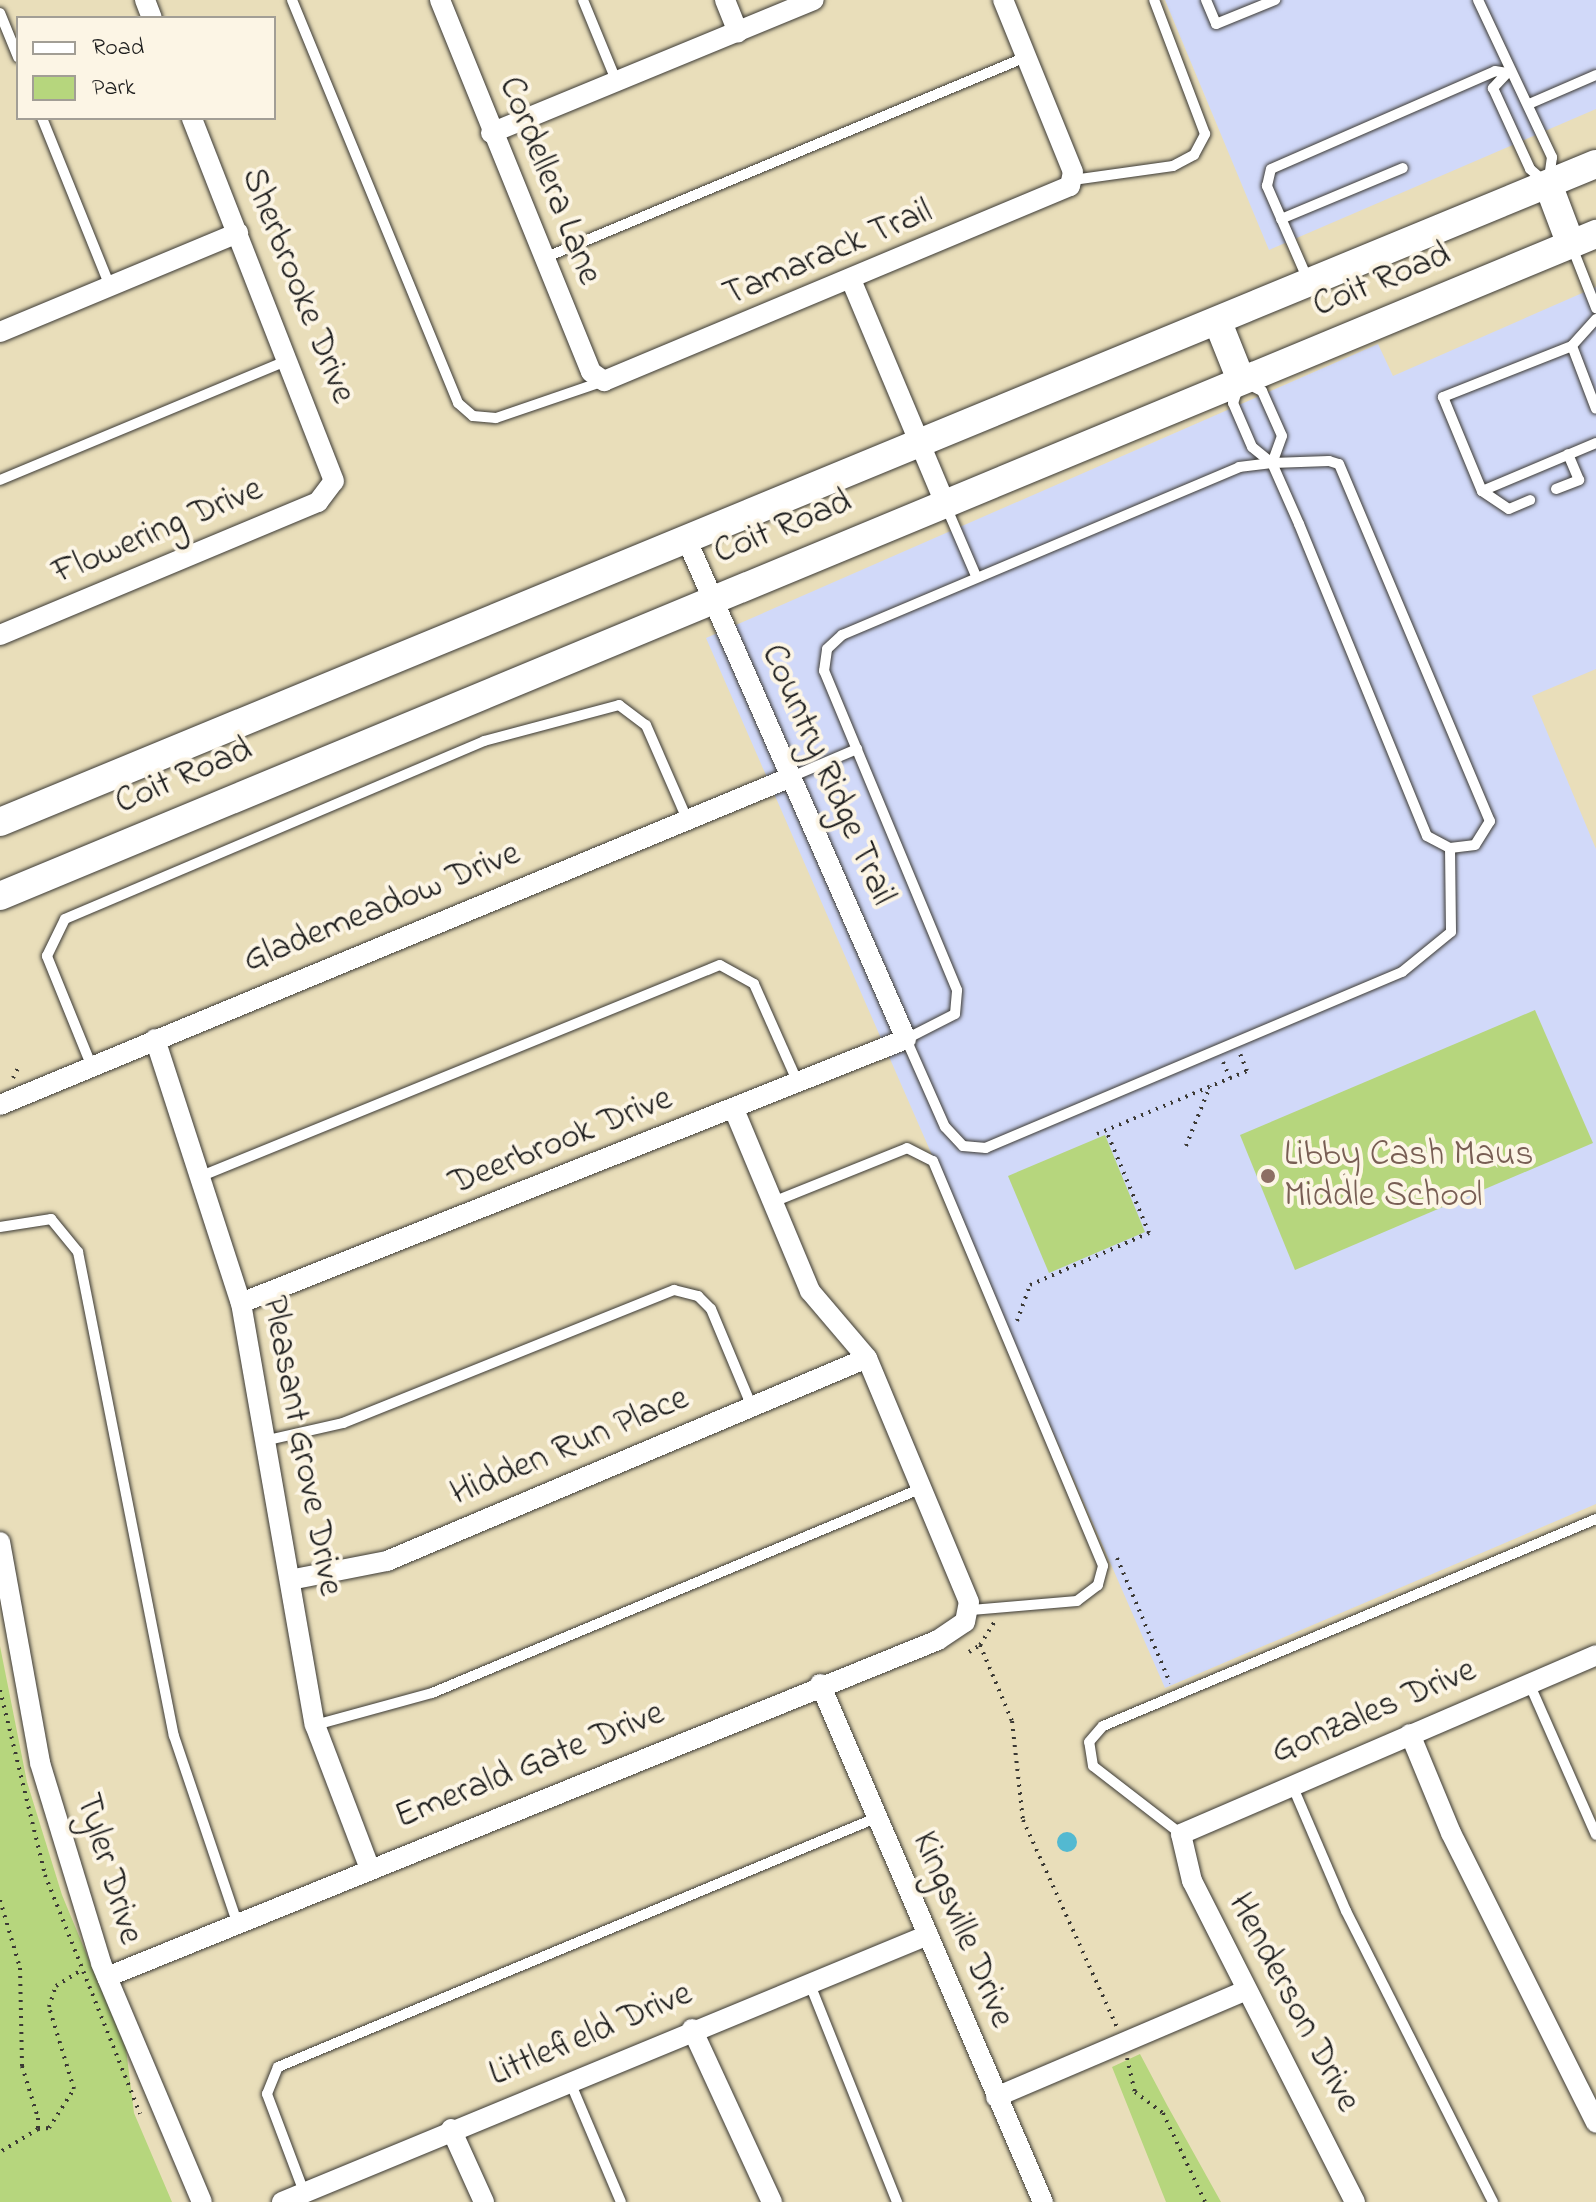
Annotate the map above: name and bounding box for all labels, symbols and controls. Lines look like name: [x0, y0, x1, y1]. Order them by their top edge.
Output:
legend: [16, 16, 276, 120]
text: Road: [92, 31, 144, 66]
text: Park: [92, 71, 135, 106]
street label: Cordellera Lane: [488, 71, 610, 291]
street label: Sherbrooke Drive: [230, 162, 364, 410]
street label: Tamarack Trail: [717, 191, 939, 317]
street label: Coit Road: [1307, 234, 1457, 328]
street label: Flowering Drive: [47, 468, 269, 596]
street label: Coit Road: [708, 481, 858, 575]
street label: Country Ridge Trail: [750, 638, 904, 912]
street label: Coit Road: [109, 729, 259, 825]
street label: Glademeadow Drive: [237, 833, 527, 983]
street label: Deerbrook Drive: [443, 1078, 679, 1206]
place label: Libby Cash Maus Middle School: [1284, 1133, 1533, 1218]
marker: Libby Cash Maus Middle School: [1259, 1167, 1277, 1185]
street label: Pleasant Grove Drive: [251, 1292, 351, 1600]
street label: Hidden Run Place: [445, 1377, 695, 1517]
street label: Gonzales Drive: [1265, 1649, 1483, 1775]
street label: Emerald Gate Drive: [389, 1692, 671, 1840]
street label: Tyler Drive: [65, 1788, 151, 1950]
street label: Kingsville Drive: [901, 1825, 1023, 2035]
street label: Henderson Drive: [1217, 1886, 1369, 2120]
street label: Littlefield Drive: [483, 1973, 699, 2097]

